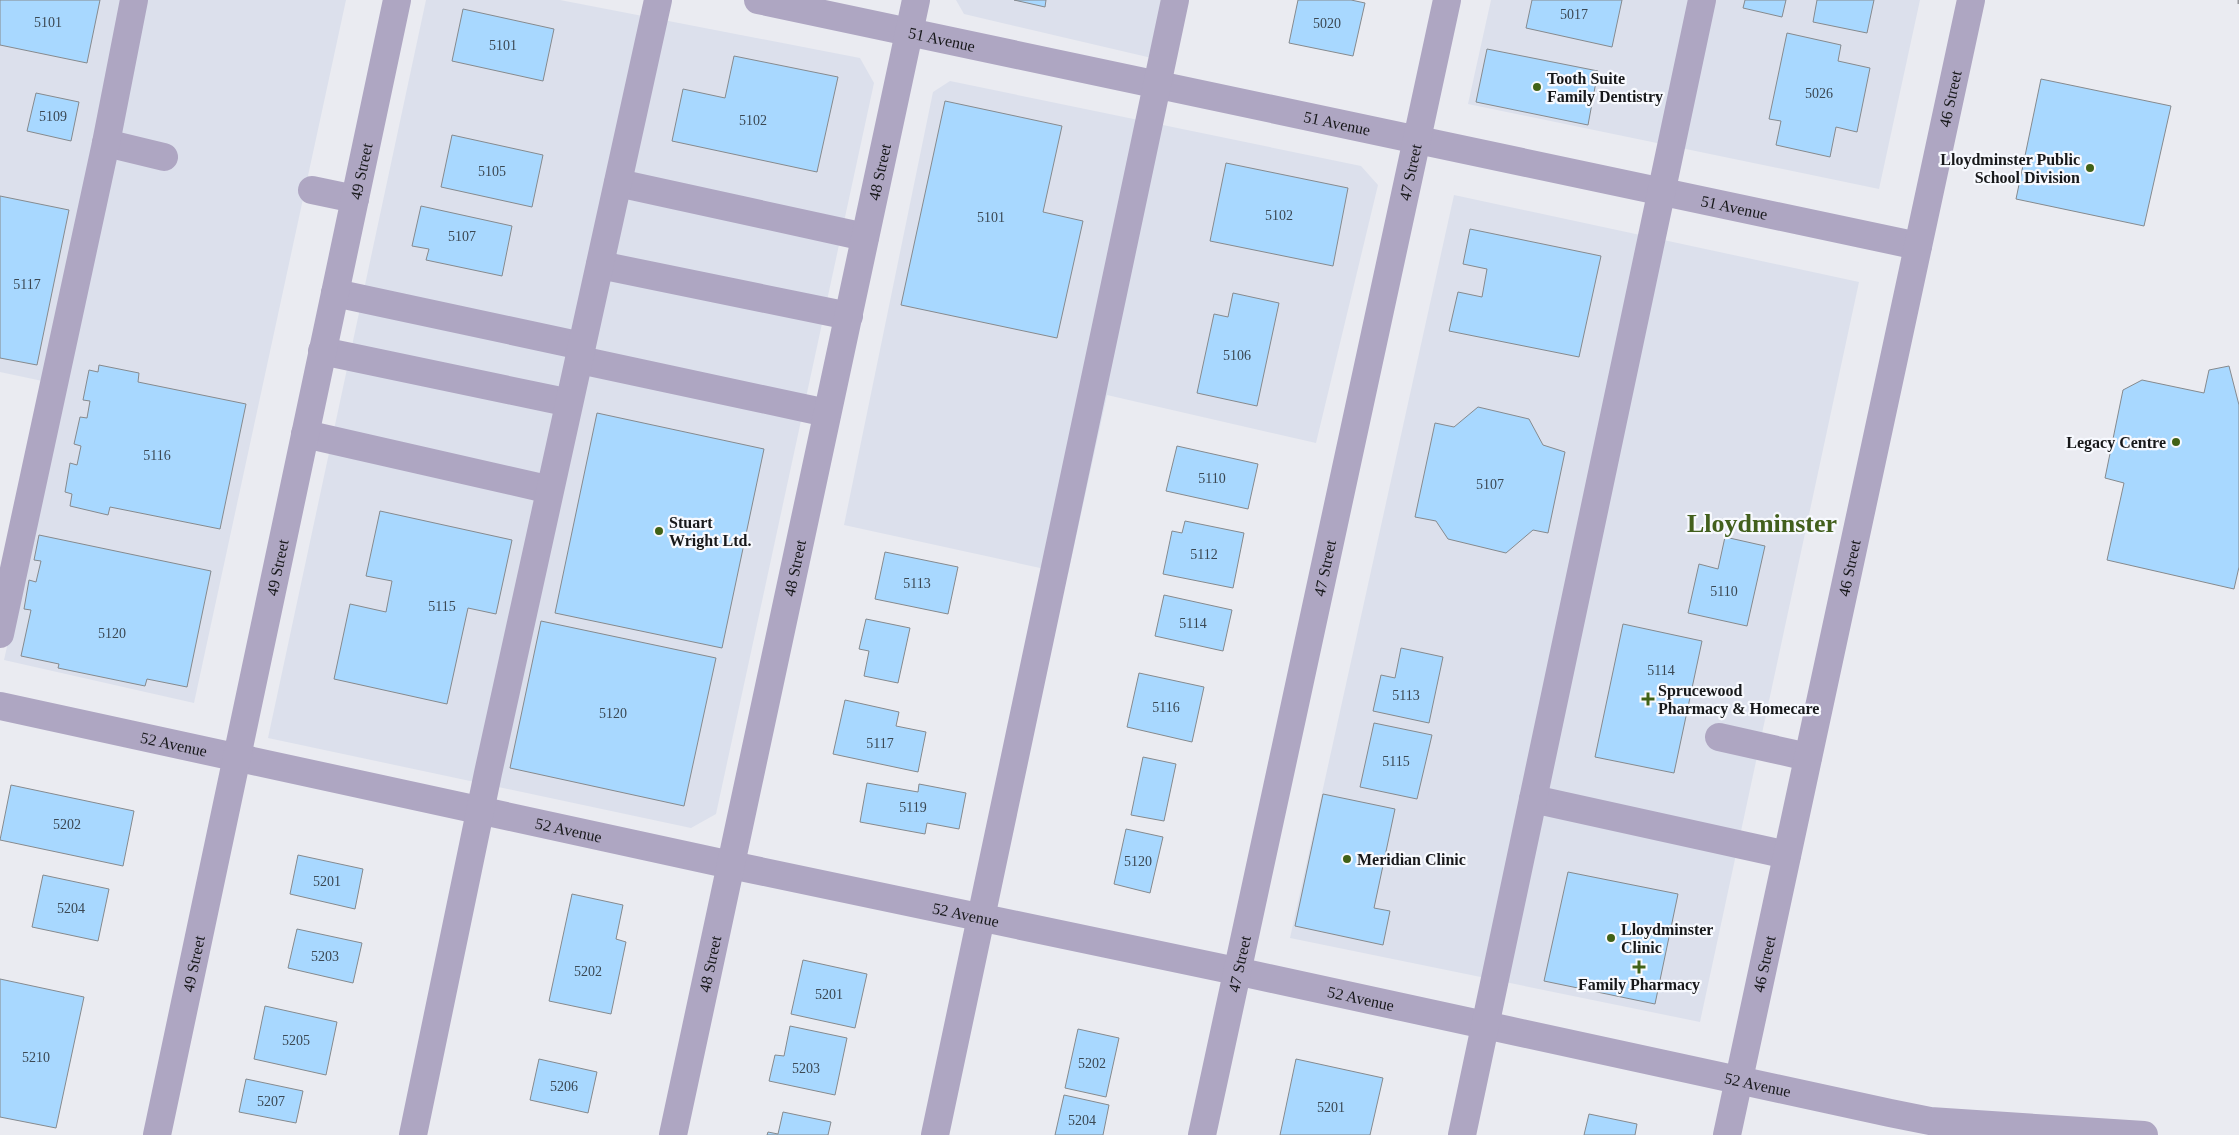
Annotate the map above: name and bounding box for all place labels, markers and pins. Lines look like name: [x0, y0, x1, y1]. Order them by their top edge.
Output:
place label: Tooth Suite Family Dentistry: [1547, 70, 1663, 106]
marker: Tooth Suite Family Dentistry: [1531, 81, 1543, 93]
place label: Lloydminster Public School Division: [1940, 151, 2080, 186]
marker: Lloydminster Public School Division: [2084, 162, 2096, 174]
place label: Legacy Centre: [2066, 434, 2166, 452]
marker: Legacy Centre: [2170, 436, 2182, 448]
place label: Stuart Wright Ltd.: [669, 514, 751, 550]
marker: Stuart Wright Ltd.: [653, 525, 665, 537]
place label: Sprucewood Pharmacy & Homecare: [1658, 682, 1819, 718]
marker: Sprucewood Pharmacy & Homecare: [1642, 693, 1654, 705]
place label: Meridian Clinic: [1357, 851, 1466, 868]
marker: Meridian Clinic: [1341, 853, 1353, 865]
place label: Lloydminster Clinic: [1621, 921, 1713, 956]
marker: Lloydminster Clinic: [1605, 932, 1617, 944]
marker: Family Pharmacy: [1633, 961, 1645, 973]
place label: Family Pharmacy: [1578, 976, 1700, 994]

